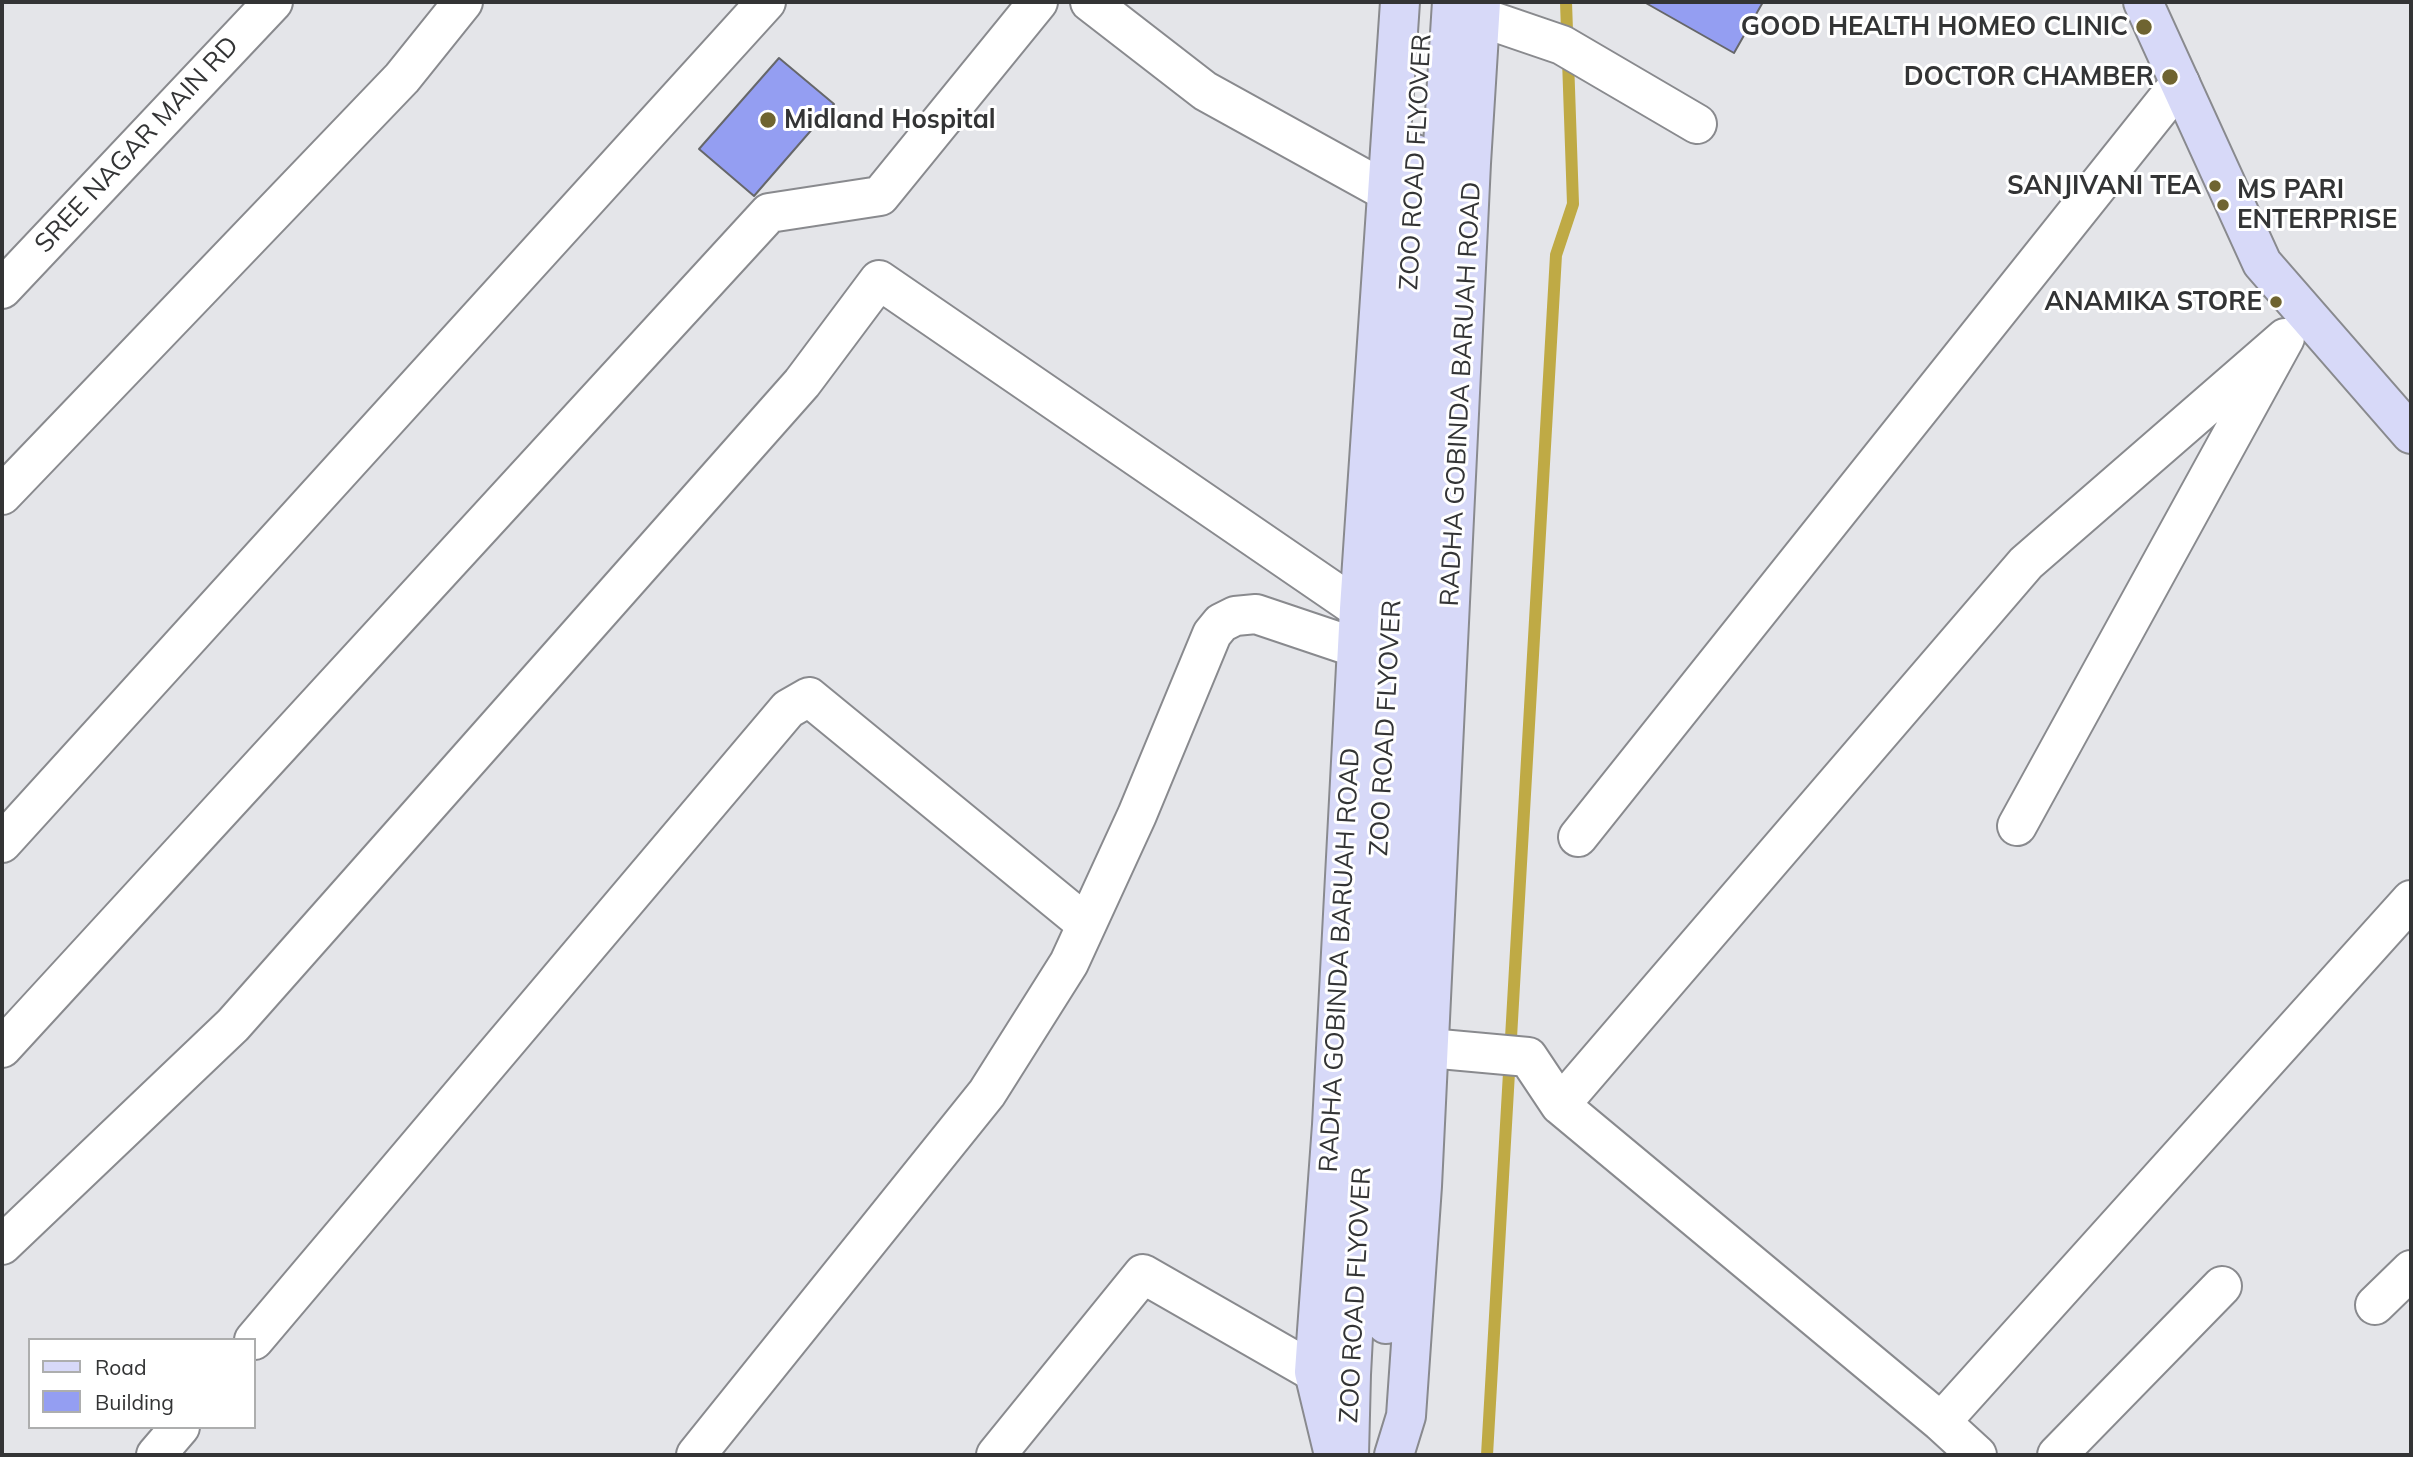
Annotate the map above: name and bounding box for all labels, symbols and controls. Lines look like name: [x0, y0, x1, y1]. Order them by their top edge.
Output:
place label: GOOD HEALTH HOMEO CLINIC: [1741, 11, 2128, 43]
marker: GOOD HEALTH HOMEO CLINIC: [2134, 17, 2154, 37]
street label: SREE NAGAR MAIN RD: [29, 30, 245, 260]
street label: ZOO ROAD FLYOVER: [1394, 33, 1438, 291]
place label: DOCTOR CHAMBER: [1904, 61, 2154, 93]
marker: DOCTOR CHAMBER: [2160, 67, 2180, 87]
place label: Midland Hospital: [784, 104, 996, 136]
marker: Midland Hospital: [758, 110, 778, 130]
place label: SANJIVANI TEA: [2007, 170, 2201, 202]
place label: MS PARI ENTERPRISE: [2237, 174, 2397, 235]
marker: SANJIVANI TEA: [2207, 178, 2223, 194]
street label: RADHA GOBINDA BARUAH ROAD: [1434, 181, 1488, 607]
marker: MS PARI ENTERPRISE: [2215, 197, 2231, 213]
place label: ANAMIKA STORE: [2045, 286, 2262, 318]
marker: ANAMIKA STORE: [2268, 294, 2284, 310]
street label: ZOO ROAD FLYOVER: [1364, 599, 1408, 857]
street label: RADHA GOBINDA BARUAH ROAD: [1313, 747, 1367, 1173]
street label: ZOO ROAD FLYOVER: [1334, 1166, 1378, 1424]
legend: [28, 1338, 256, 1429]
text: Road: [95, 1354, 146, 1380]
text: Building: [95, 1389, 174, 1415]

